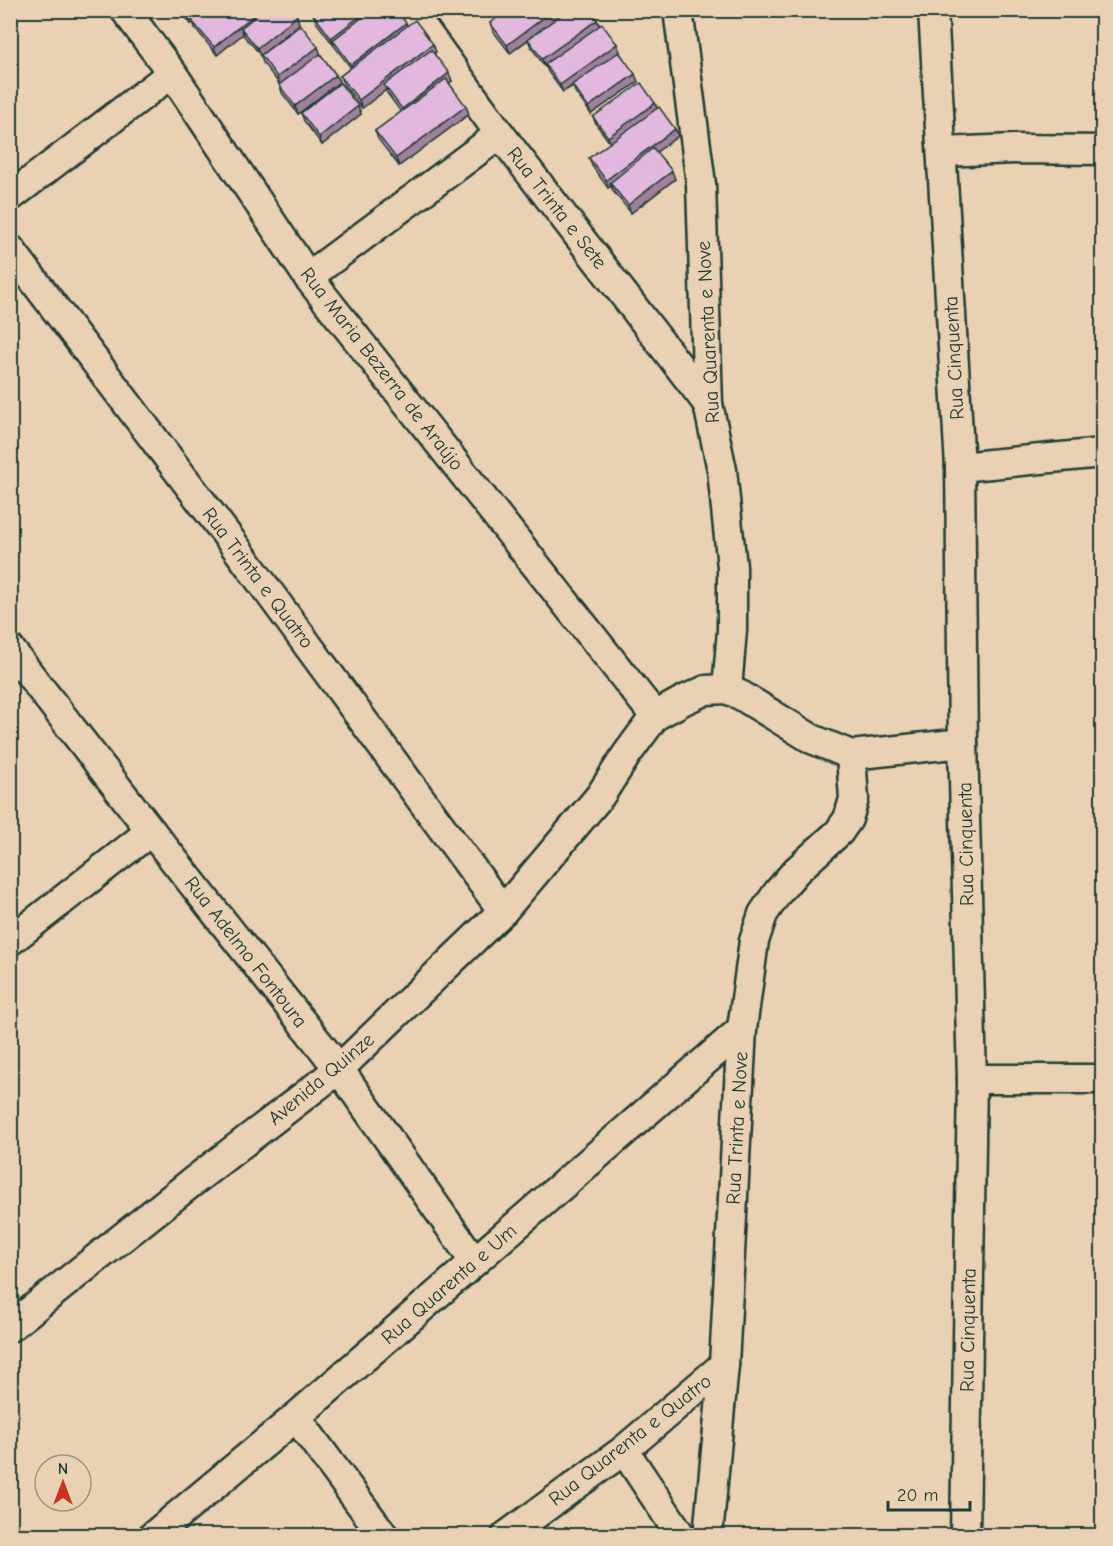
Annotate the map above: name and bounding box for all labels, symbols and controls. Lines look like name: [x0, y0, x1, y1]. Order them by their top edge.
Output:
street label: Rua Trinta e Sete: [502, 143, 612, 273]
street label: Rua Quarenta e Nove: [692, 240, 724, 424]
street label: Rua Maria Bezerra de Araújo: [296, 263, 468, 475]
street label: Rua Cinquenta: [939, 295, 969, 421]
street label: Rua Trinta e Quatro: [197, 503, 319, 653]
street label: Rua Cinquenta: [953, 782, 979, 906]
street label: Rua Adelmo Fontoura: [180, 872, 312, 1032]
street label: Avenida Quinze: [263, 1028, 379, 1130]
street label: Rua Trinta e Nove: [721, 1051, 753, 1205]
street label: Rua Quarenta e Um: [377, 1219, 521, 1349]
street label: Rua Cinquenta: [955, 1268, 981, 1392]
street label: Rua Quarenta e Quatro: [544, 1369, 716, 1511]
north arrow: [33, 1453, 93, 1513]
text: N: [58, 1460, 68, 1478]
scale bar: [888, 1474, 970, 1512]
text: 20 m: [897, 1485, 938, 1506]

